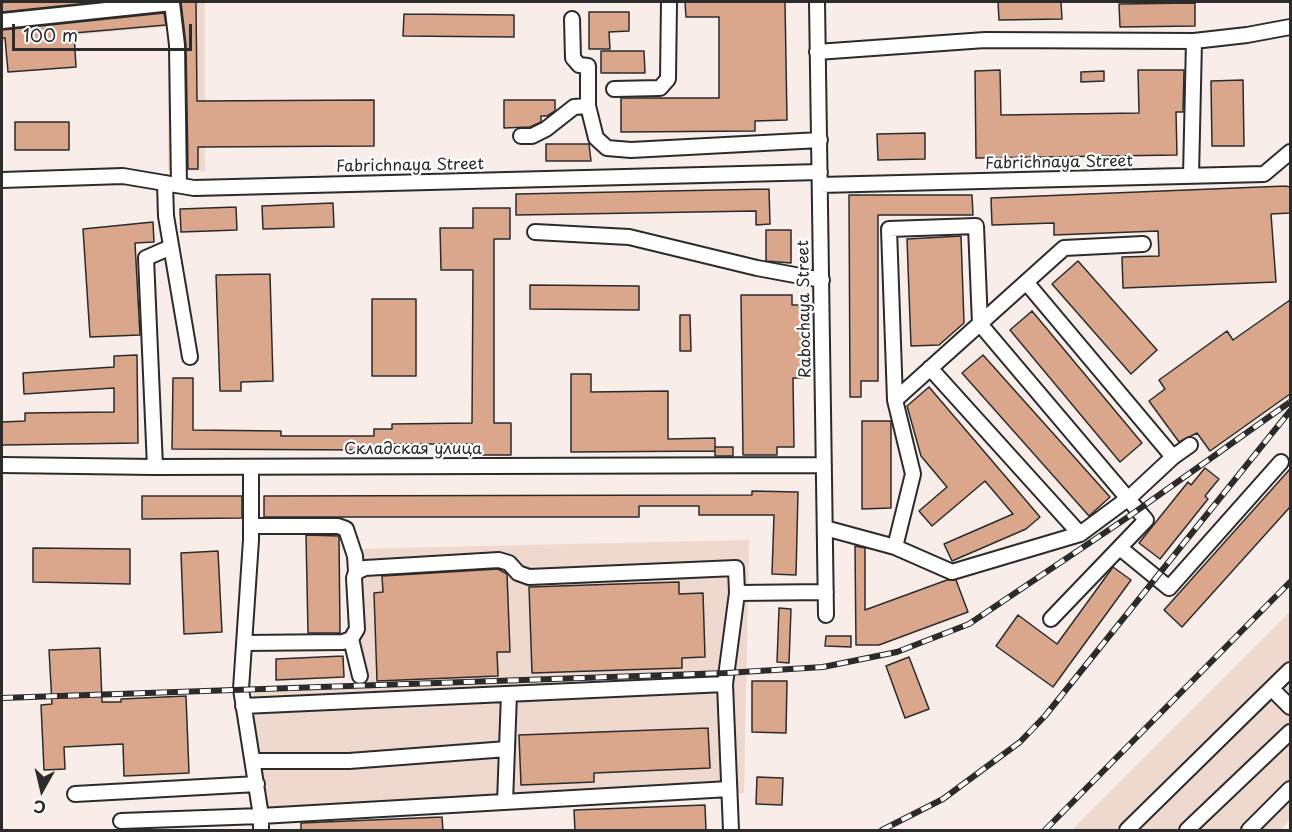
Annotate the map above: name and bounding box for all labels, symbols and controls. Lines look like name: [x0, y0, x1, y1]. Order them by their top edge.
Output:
scale bar: [15, 12, 195, 50]
text: 100 m: [23, 21, 78, 48]
street label: Fabrichnaya Street: [985, 152, 1133, 174]
street label: Fabrichnaya Street: [336, 155, 484, 177]
street label: Rabochaya Street: [794, 240, 816, 378]
street label: Складская улица: [344, 440, 482, 460]
north arrow: [12, 760, 72, 820]
text: С: [32, 795, 47, 821]

